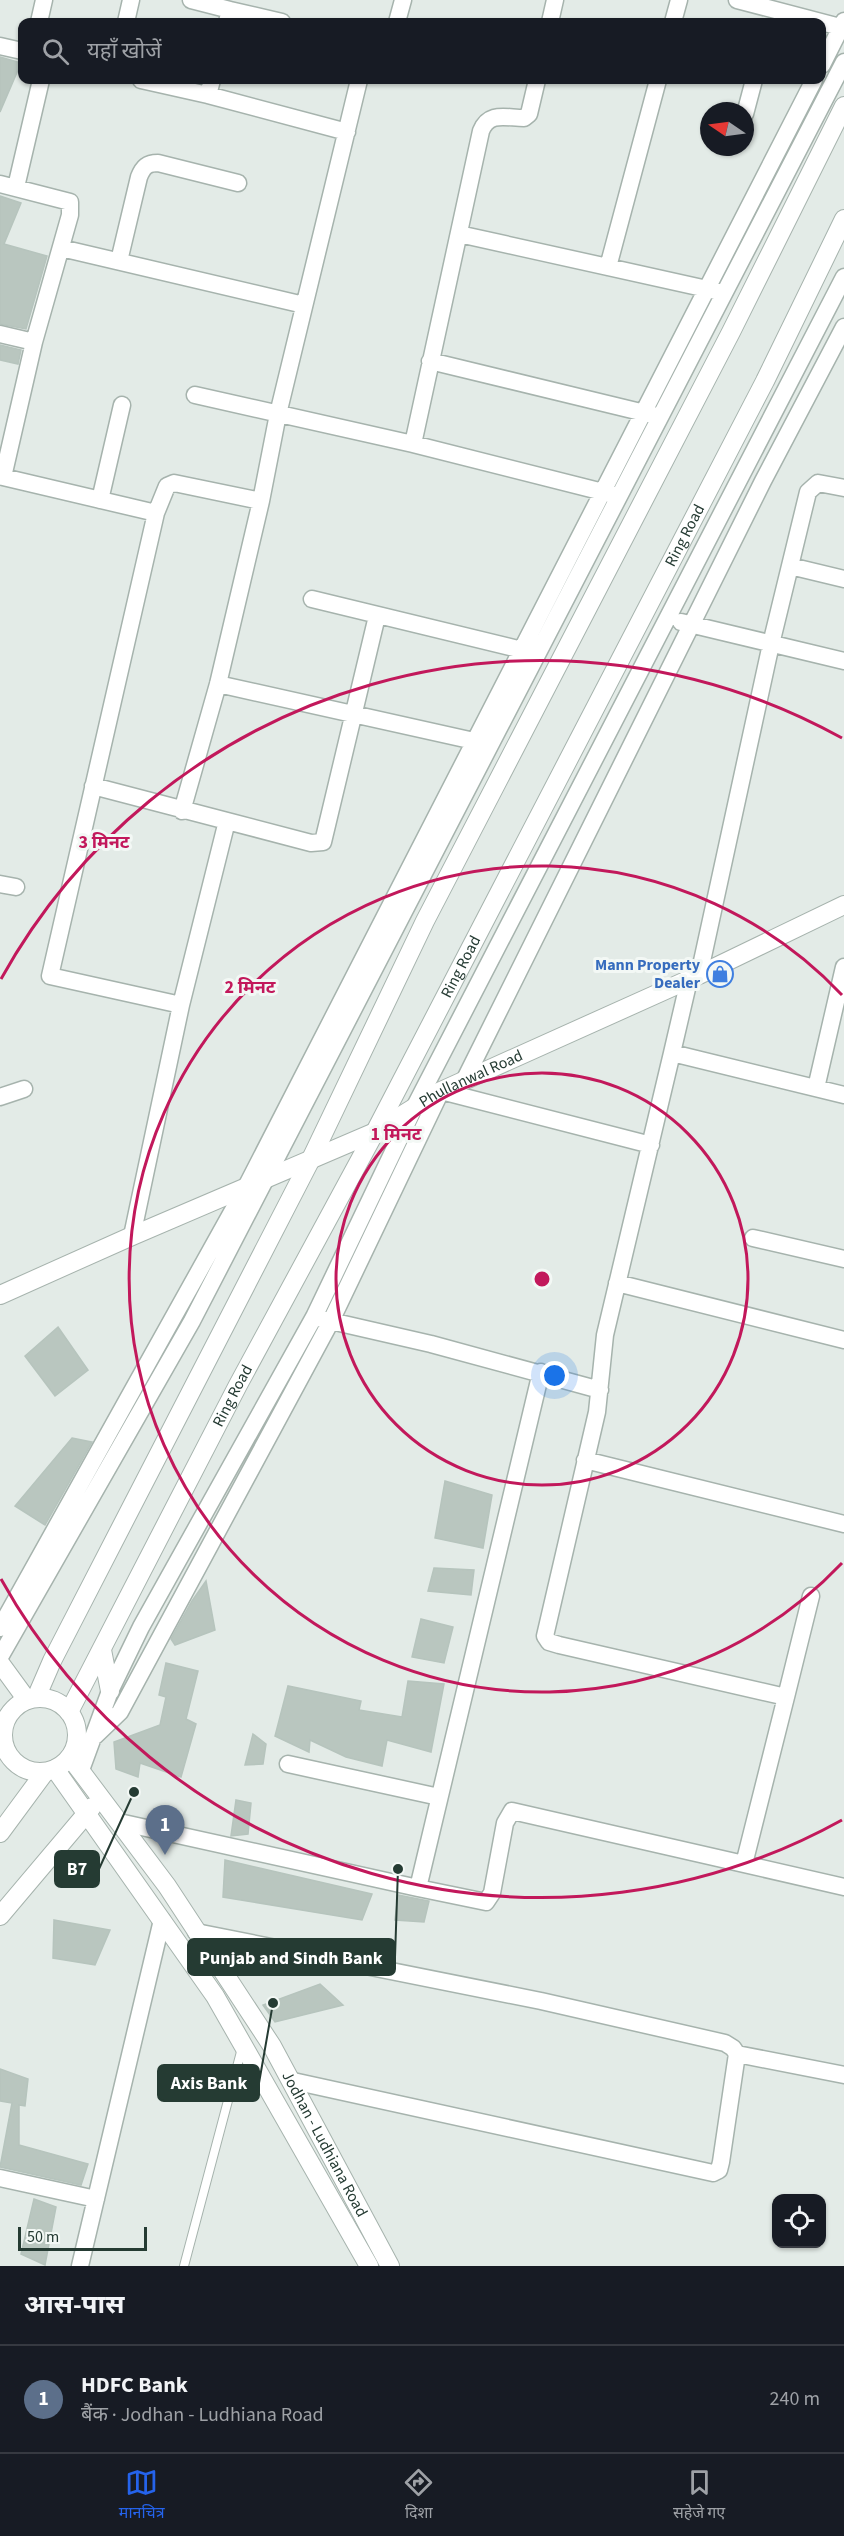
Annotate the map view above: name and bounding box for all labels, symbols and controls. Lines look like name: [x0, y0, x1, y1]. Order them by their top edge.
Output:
search box: [18, 18, 826, 84]
icon: search: [39, 35, 72, 68]
text: यहाँ खोजें: [87, 35, 162, 67]
north arrow: [700, 102, 754, 156]
street label: Ring Road: [659, 500, 710, 570]
text: 3 मिनट: [79, 830, 130, 855]
street label: Ring Road: [436, 932, 486, 1002]
place label: Mann Property Dealer: [595, 954, 701, 994]
shop icon: Mann Property Dealer: [705, 959, 735, 989]
text: 2 मिनट: [225, 975, 276, 1000]
street label: Phullanwal Road: [415, 1045, 526, 1113]
text: 1 मिनट: [371, 1122, 422, 1147]
centre of rings: [532, 1269, 552, 1289]
street label: Ring Road: [207, 1361, 258, 1431]
your location: [540, 1361, 569, 1390]
pin: 1: [146, 1806, 184, 1855]
callout: B7: [55, 1851, 99, 1887]
text: B7: [67, 1857, 87, 1882]
callout: Punjab and Sindh Bank: [188, 1939, 395, 1975]
text: Punjab and Sindh Bank: [199, 1946, 383, 1971]
callout: Axis Bank: [158, 2065, 259, 2101]
street label: Jodhan - Ludhiana Road: [276, 2067, 373, 2221]
text: Axis Bank: [170, 2071, 247, 2096]
map controls: [772, 2194, 826, 2248]
button: locate: [772, 2194, 826, 2248]
scale bar: [18, 2224, 147, 2252]
text: 50 m: [27, 2226, 59, 2248]
text: आस-पास: [24, 2286, 124, 2323]
text: HDFC Bank: [81, 2369, 188, 2401]
text: 1: [38, 2385, 49, 2413]
text: 240 m: [770, 2385, 820, 2413]
text: बैंक · Jodhan - Ludhiana Road: [81, 2401, 324, 2429]
tab: मानचित्र: [119, 2466, 165, 2525]
tab: दिशा: [402, 2466, 435, 2525]
tab: सहेजे गए: [673, 2466, 725, 2525]

